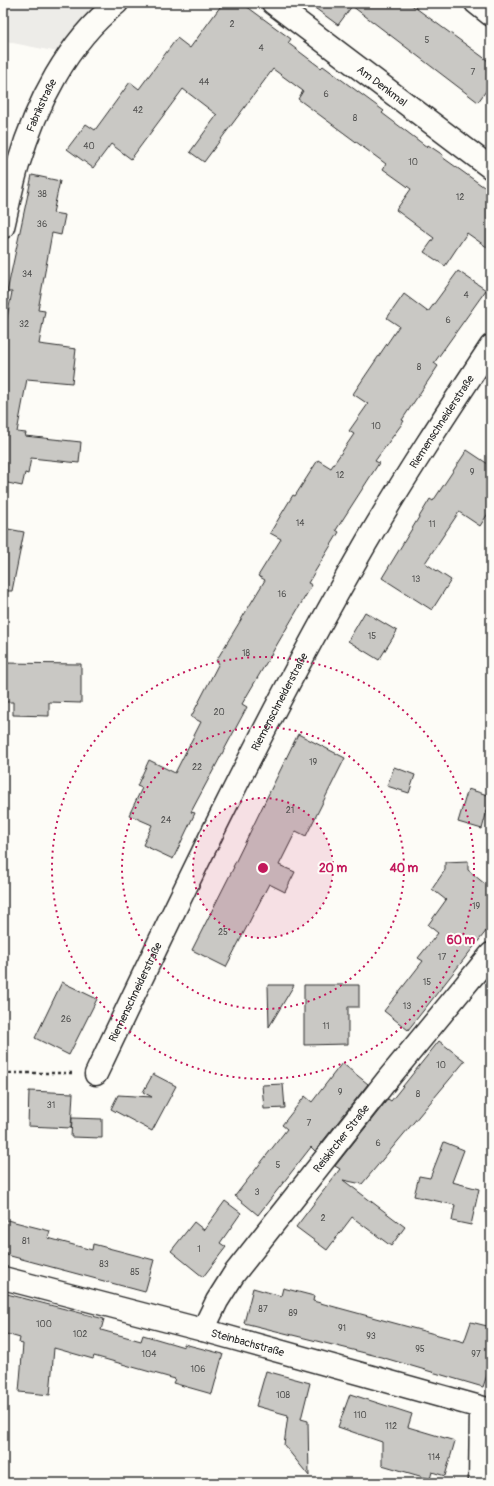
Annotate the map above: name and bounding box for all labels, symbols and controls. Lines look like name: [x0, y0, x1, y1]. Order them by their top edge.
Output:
house number: 2: [229, 19, 235, 30]
house number: 5: [425, 35, 430, 46]
house number: 4: [258, 43, 264, 54]
street label: Am Denkmal: [355, 63, 410, 109]
house number: 7: [471, 67, 476, 78]
street label: Fabrikstraße: [23, 76, 59, 134]
house number: 44: [199, 77, 210, 88]
house number: 6: [323, 89, 329, 100]
house number: 42: [133, 105, 143, 116]
house number: 8: [353, 113, 358, 124]
house number: 40: [83, 141, 95, 152]
house number: 10: [408, 157, 418, 168]
house number: 38: [37, 189, 47, 200]
house number: 12: [456, 192, 464, 203]
house number: 36: [37, 219, 47, 230]
house number: 34: [22, 269, 33, 280]
house number: 4: [463, 290, 469, 301]
house number: 6: [445, 315, 451, 326]
house number: 32: [19, 319, 29, 330]
house number: 8: [417, 362, 422, 373]
street label: Riemenschneiderstraße: [407, 372, 477, 471]
house number: 10: [371, 421, 381, 432]
house number: 9: [470, 467, 475, 478]
house number: 12: [336, 470, 344, 481]
house number: 14: [296, 518, 305, 529]
house number: 11: [428, 519, 436, 530]
house number: 13: [412, 574, 420, 585]
house number: 16: [278, 589, 286, 600]
house number: 15: [368, 631, 376, 642]
house number: 18: [242, 648, 250, 659]
street label: Riemenschneiderstraße: [248, 650, 311, 753]
house number: 20: [213, 707, 225, 718]
house number: 19: [309, 757, 317, 768]
house number: 22: [192, 762, 202, 773]
house number: 21: [286, 805, 294, 816]
house number: 24: [161, 815, 172, 826]
centre of rings: [256, 861, 270, 875]
text: 20 m: [319, 861, 347, 876]
text: 40 m: [389, 861, 419, 876]
house number: 19: [472, 901, 480, 912]
house number: 25: [218, 927, 228, 938]
text: 60 m: [447, 933, 476, 948]
street label: Riemenschneiderstraße: [106, 939, 165, 1044]
house number: 17: [438, 952, 446, 963]
house number: 15: [423, 977, 431, 988]
house number: 13: [403, 1001, 411, 1012]
house number: 26: [61, 1014, 71, 1025]
house number: 11: [322, 1021, 330, 1032]
house number: 10: [436, 1060, 446, 1071]
house number: 9: [338, 1087, 343, 1098]
house number: 8: [416, 1089, 421, 1100]
house number: 31: [47, 1100, 55, 1111]
street label: Reiskircher Straße: [310, 1101, 372, 1175]
house number: 7: [307, 1118, 312, 1129]
house number: 6: [375, 1138, 381, 1149]
house number: 5: [276, 1160, 281, 1171]
house number: 3: [254, 1187, 260, 1198]
house number: 2: [320, 1213, 326, 1224]
house number: 81: [22, 1236, 30, 1247]
house number: 1: [197, 1244, 201, 1255]
house number: 83: [99, 1259, 109, 1270]
house number: 85: [130, 1267, 140, 1278]
house number: 87: [258, 1304, 268, 1315]
house number: 89: [288, 1308, 298, 1319]
house number: 100: [36, 1319, 52, 1330]
house number: 91: [338, 1323, 346, 1334]
street label: Steinbachstraße: [210, 1326, 286, 1359]
house number: 102: [73, 1329, 87, 1340]
house number: 93: [366, 1331, 376, 1342]
house number: 95: [415, 1344, 425, 1355]
house number: 104: [142, 1349, 157, 1360]
house number: 97: [471, 1349, 481, 1360]
house number: 106: [191, 1364, 205, 1375]
house number: 108: [276, 1390, 291, 1401]
house number: 110: [353, 1410, 367, 1421]
house number: 112: [385, 1421, 397, 1432]
house number: 114: [428, 1452, 441, 1463]

